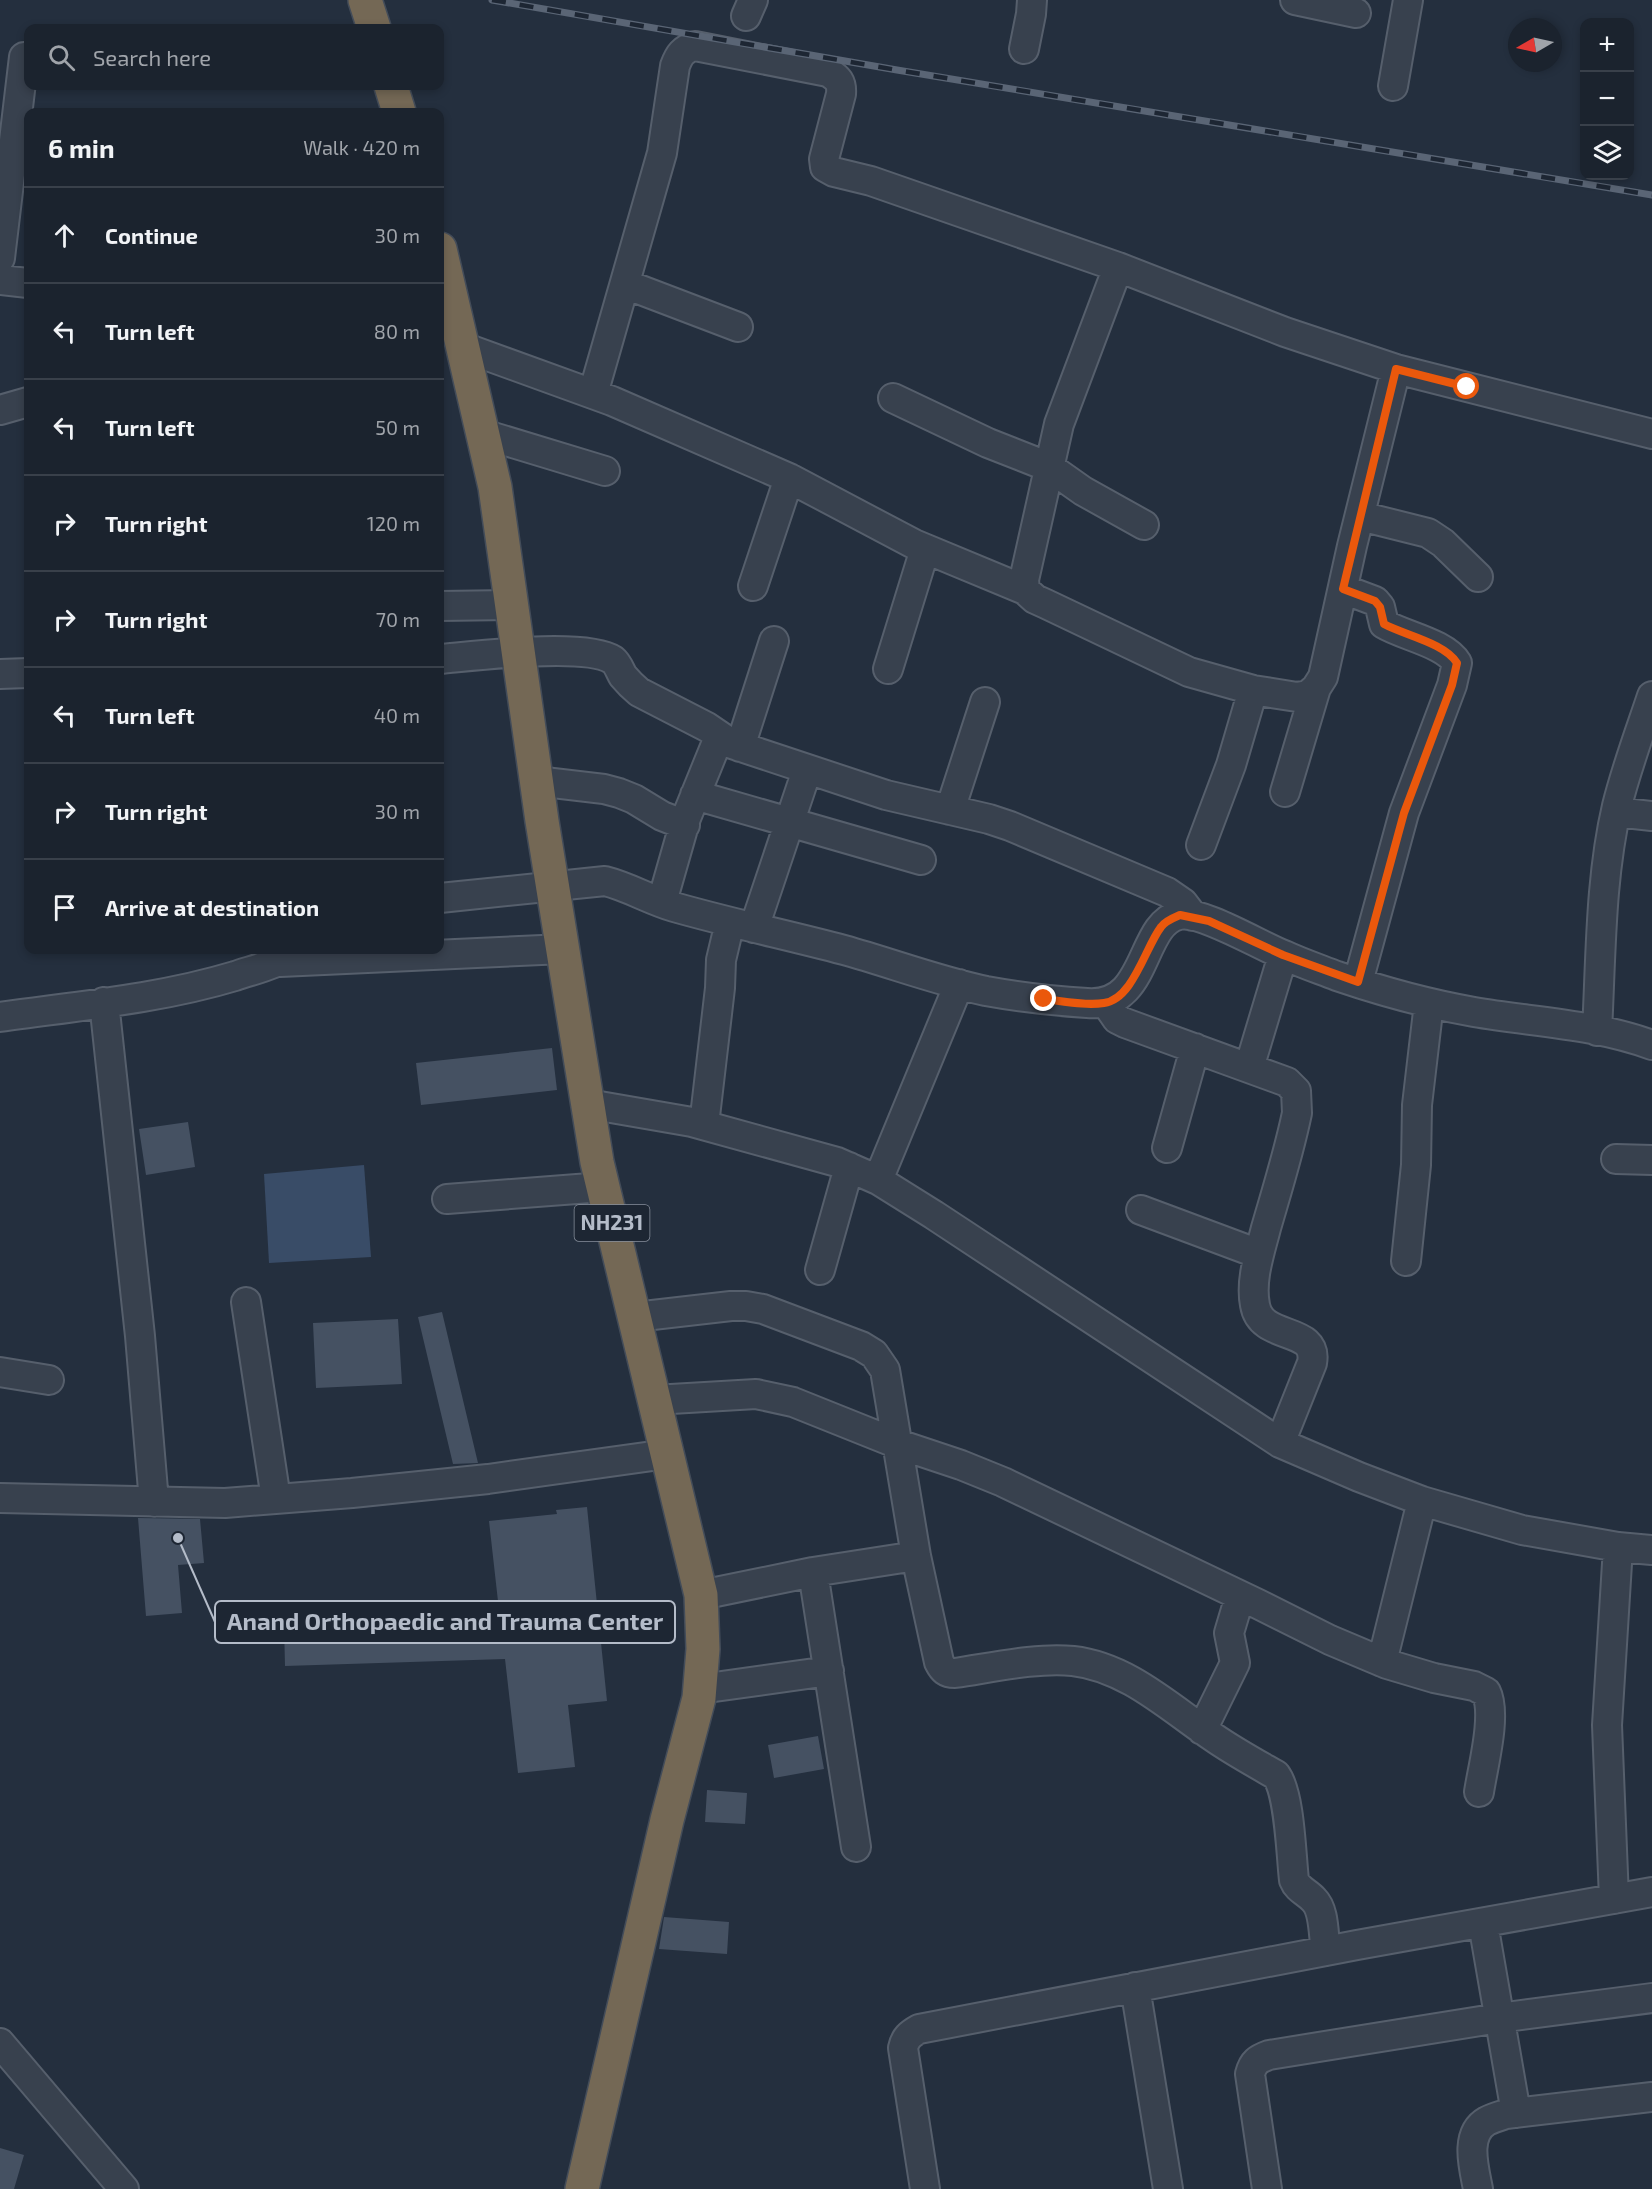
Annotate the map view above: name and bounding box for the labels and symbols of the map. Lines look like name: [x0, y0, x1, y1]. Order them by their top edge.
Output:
north arrow: [1508, 18, 1562, 72]
route start: [1453, 373, 1479, 399]
route end: [1030, 985, 1056, 1011]
road number: NH231: [574, 1205, 650, 1241]
callout: Anand Orthopaedic and Trauma Center: [215, 1601, 675, 1643]
text: Anand Orthopaedic and Trauma Center: [227, 1606, 664, 1635]

